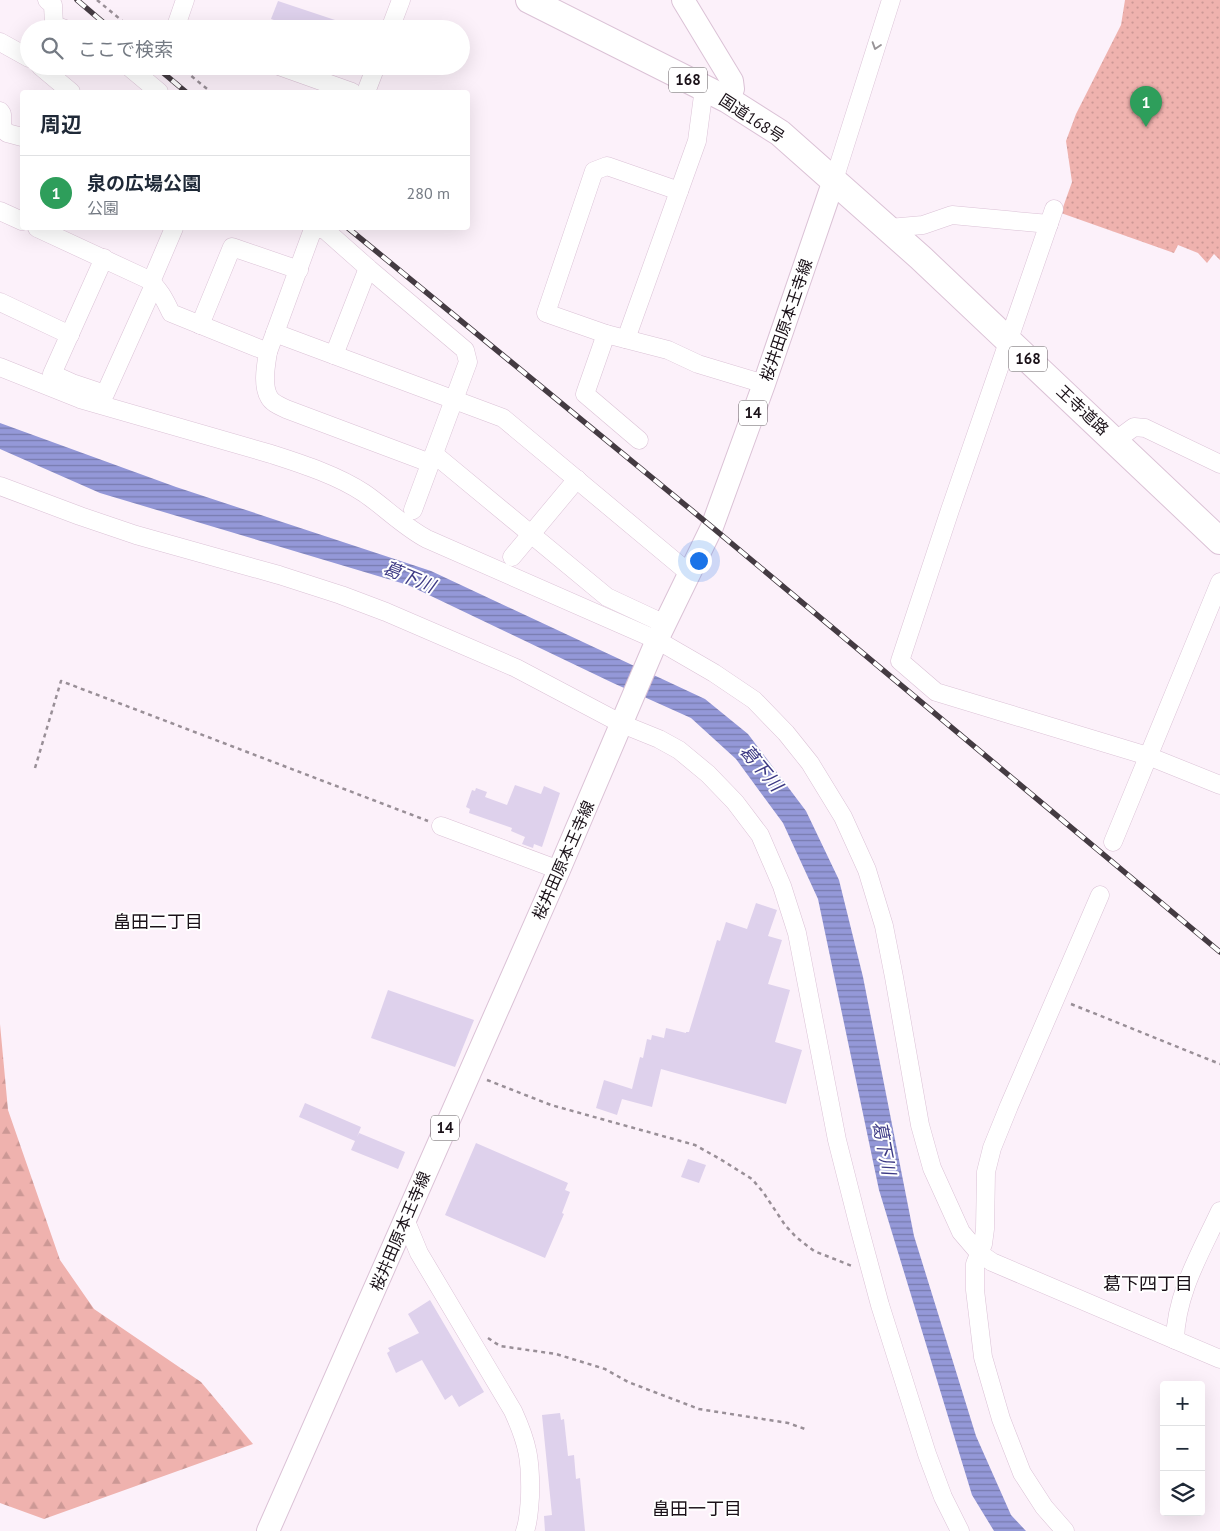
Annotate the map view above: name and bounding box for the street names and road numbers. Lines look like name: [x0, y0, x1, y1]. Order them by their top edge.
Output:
road number: 168: [669, 68, 707, 92]
street label: 国道168号: [715, 89, 789, 147]
street label: 桜井田原本王寺線: [756, 256, 816, 384]
road number: 168: [1009, 346, 1047, 372]
street label: 王寺道路: [1053, 381, 1113, 439]
road number: 14: [739, 400, 767, 426]
street label: 桜井田原本王寺線: [528, 797, 598, 923]
road number: 14: [431, 1116, 459, 1140]
street label: 桜井田原本王寺線: [366, 1168, 434, 1294]

